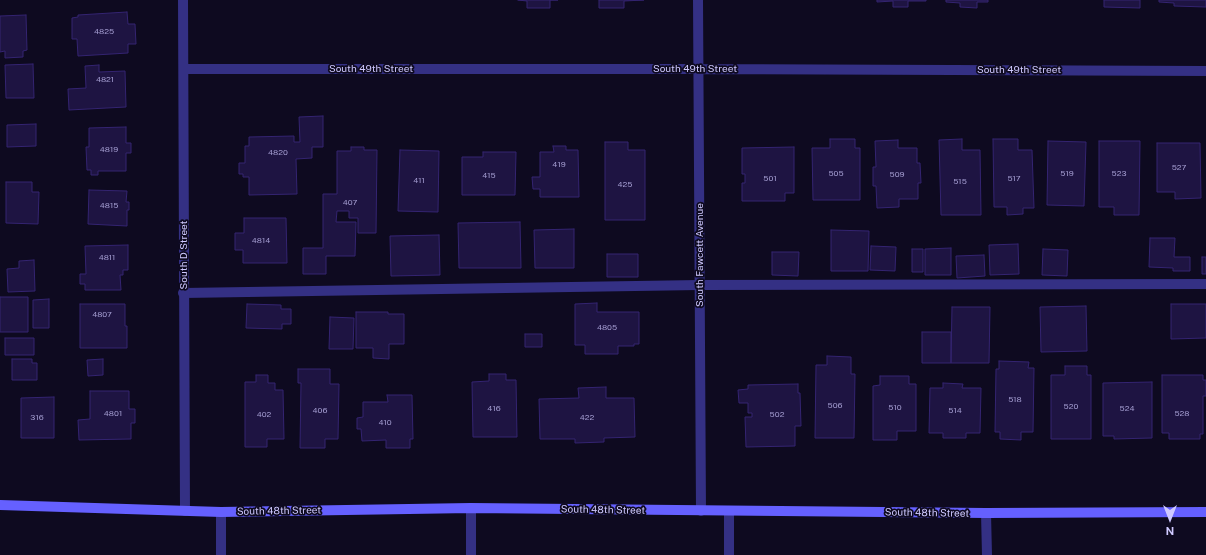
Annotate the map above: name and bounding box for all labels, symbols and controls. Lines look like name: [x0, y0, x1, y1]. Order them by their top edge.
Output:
house number: 4825: [94, 27, 114, 37]
street label: South 49th Street: [329, 63, 413, 75]
street label: South 49th Street: [653, 63, 737, 75]
street label: South 49th Street: [977, 64, 1061, 76]
house number: 4821: [96, 75, 114, 85]
house number: 4819: [100, 145, 118, 155]
house number: 4820: [268, 148, 288, 158]
house number: 419: [552, 160, 566, 170]
house number: 527: [1172, 163, 1186, 173]
house number: 505: [828, 169, 844, 179]
house number: 519: [1060, 169, 1074, 179]
house number: 523: [1112, 169, 1126, 179]
house number: 509: [890, 170, 904, 180]
house number: 415: [482, 171, 496, 181]
house number: 501: [763, 174, 777, 184]
house number: 517: [1007, 174, 1021, 184]
house number: 411: [413, 176, 425, 186]
house number: 515: [953, 177, 967, 187]
house number: 425: [618, 180, 632, 190]
house number: 407: [343, 198, 357, 208]
house number: 4815: [100, 201, 118, 211]
street label: South Fawcett Avenue: [694, 203, 706, 307]
street label: South D Street: [178, 221, 190, 289]
house number: 4814: [252, 236, 270, 246]
house number: 4811: [99, 253, 115, 263]
house number: 4807: [92, 310, 112, 320]
house number: 4805: [597, 323, 617, 333]
house number: 518: [1008, 395, 1022, 405]
house number: 506: [828, 401, 842, 411]
house number: 520: [1064, 402, 1078, 412]
house number: 510: [888, 403, 902, 413]
house number: 416: [487, 404, 501, 414]
house number: 524: [1120, 404, 1134, 414]
house number: 406: [313, 406, 327, 416]
house number: 514: [948, 406, 962, 416]
house number: 4801: [104, 409, 122, 419]
house number: 528: [1174, 409, 1190, 419]
house number: 402: [257, 410, 271, 420]
house number: 502: [770, 410, 784, 420]
house number: 316: [30, 413, 44, 423]
house number: 422: [580, 413, 594, 423]
house number: 410: [378, 418, 392, 428]
north arrow: [1150, 499, 1190, 539]
street label: South 48th Street: [561, 503, 645, 517]
street label: South 48th Street: [237, 504, 321, 518]
street label: South 48th Street: [885, 506, 969, 520]
text: N: [1166, 525, 1174, 537]

